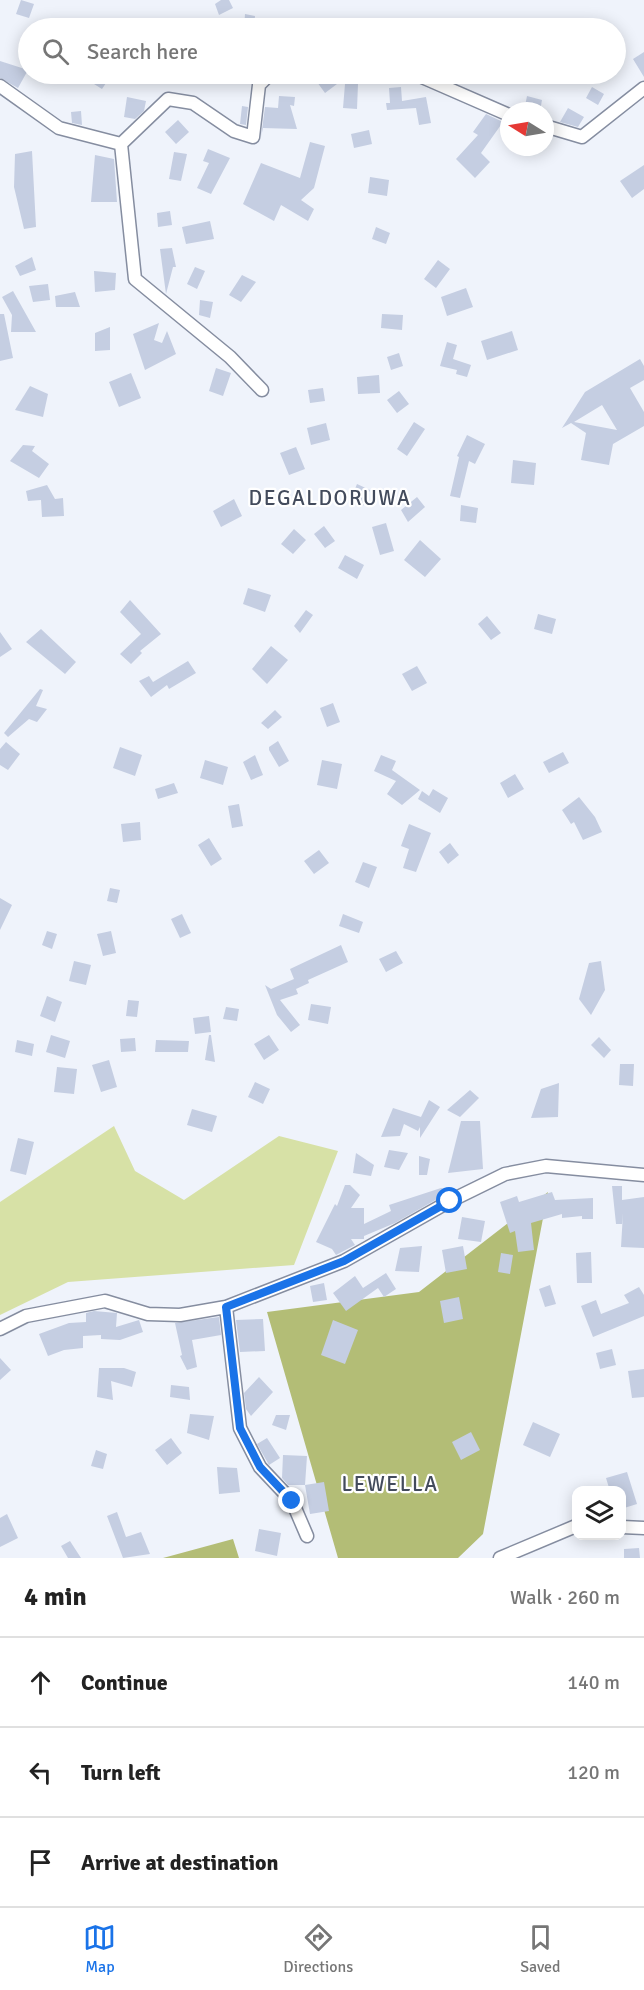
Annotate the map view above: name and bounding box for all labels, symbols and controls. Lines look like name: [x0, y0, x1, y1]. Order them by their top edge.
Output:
search box: [18, 18, 626, 84]
icon: search: [39, 35, 72, 68]
text: Search here: [87, 38, 198, 65]
north arrow: [500, 102, 554, 156]
district label: DEGALDORUWA: [249, 485, 411, 511]
route start: [436, 1187, 462, 1213]
district label: LEWELLA: [341, 1471, 439, 1497]
map controls: [572, 1486, 626, 1540]
button: layers: [572, 1486, 626, 1540]
route end: [278, 1487, 304, 1513]
text: 4 min: [24, 1581, 87, 1613]
text: Walk · 260 m: [510, 1585, 620, 1610]
icon: ahead: [24, 1666, 57, 1699]
text: Continue: [81, 1669, 168, 1696]
text: 140 m: [567, 1670, 620, 1695]
icon: left: [24, 1756, 57, 1789]
text: Turn left: [81, 1759, 161, 1786]
text: 120 m: [567, 1760, 620, 1785]
icon: arrive: [24, 1846, 57, 1879]
text: Arrive at destination: [81, 1849, 278, 1876]
tab: Map: [83, 1921, 116, 1977]
tab: Directions: [283, 1921, 353, 1977]
tab: Saved: [520, 1921, 561, 1977]

